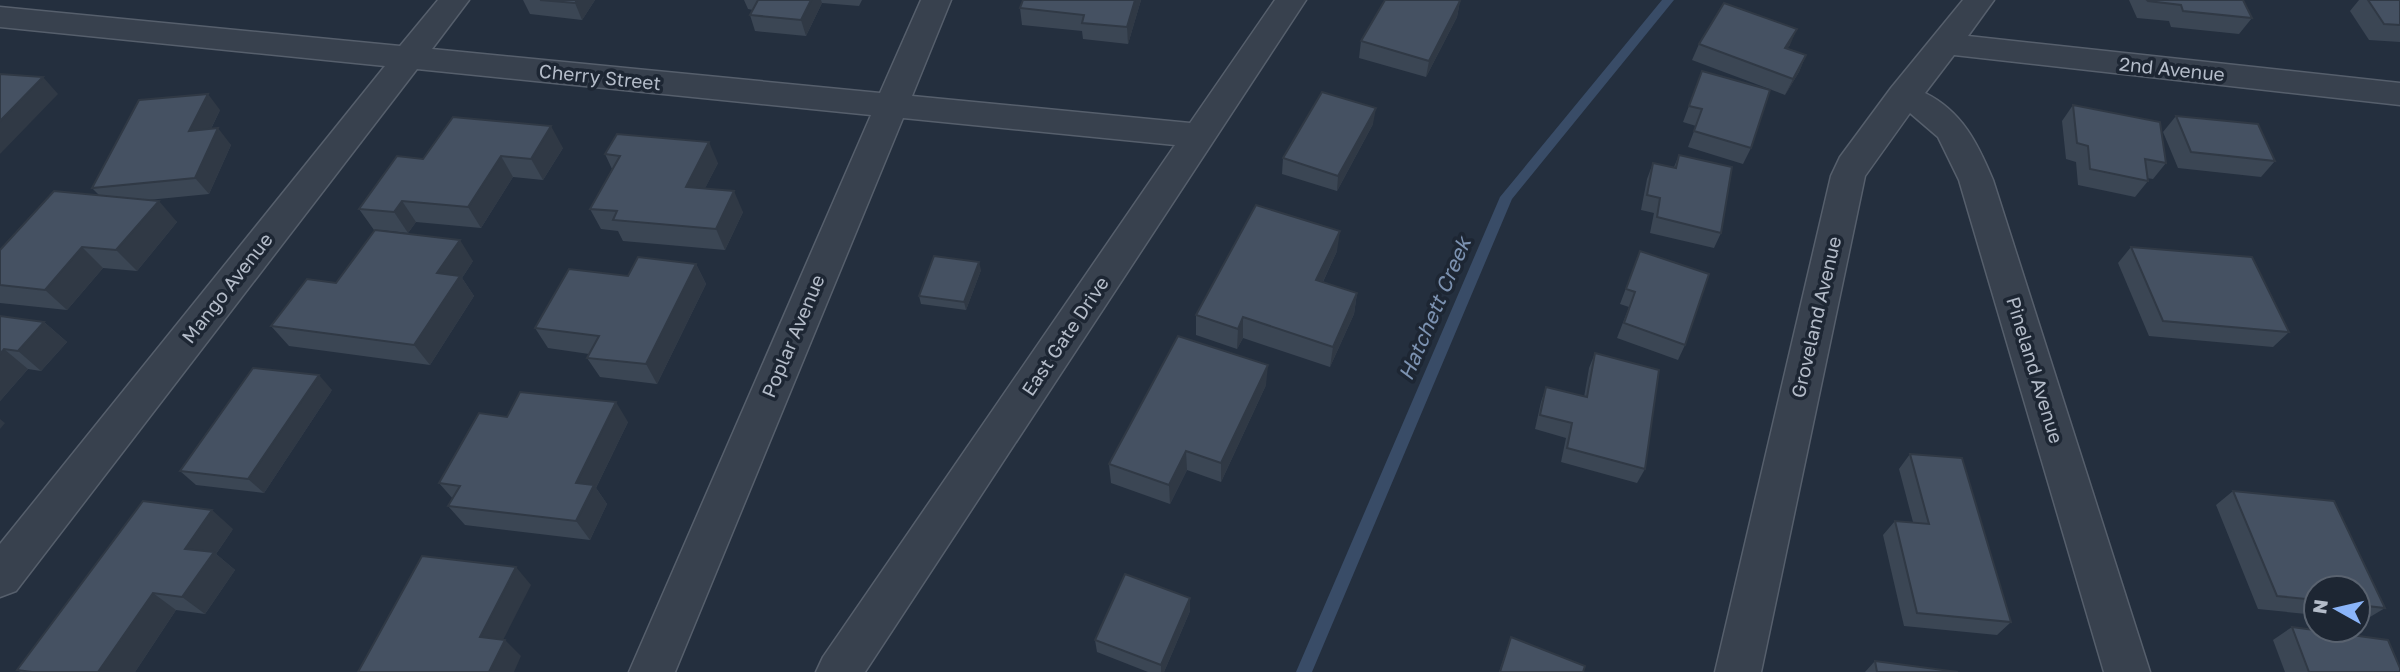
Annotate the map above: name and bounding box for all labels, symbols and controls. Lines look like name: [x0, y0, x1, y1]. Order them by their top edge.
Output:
street label: 2nd Avenue: [2118, 52, 2226, 85]
street label: Cherry Street: [538, 59, 662, 94]
street label: Mango Avenue: [176, 228, 277, 347]
water label: Hatchett Creek: [1392, 231, 1477, 384]
street label: Groveland Avenue: [1786, 234, 1845, 400]
street label: Poplar Avenue: [756, 271, 829, 401]
street label: East Gate Drive: [1016, 272, 1113, 400]
street label: Pineland Avenue: [2002, 294, 2069, 446]
north arrow: [2302, 574, 2372, 644]
text: N: [2307, 598, 2332, 615]

